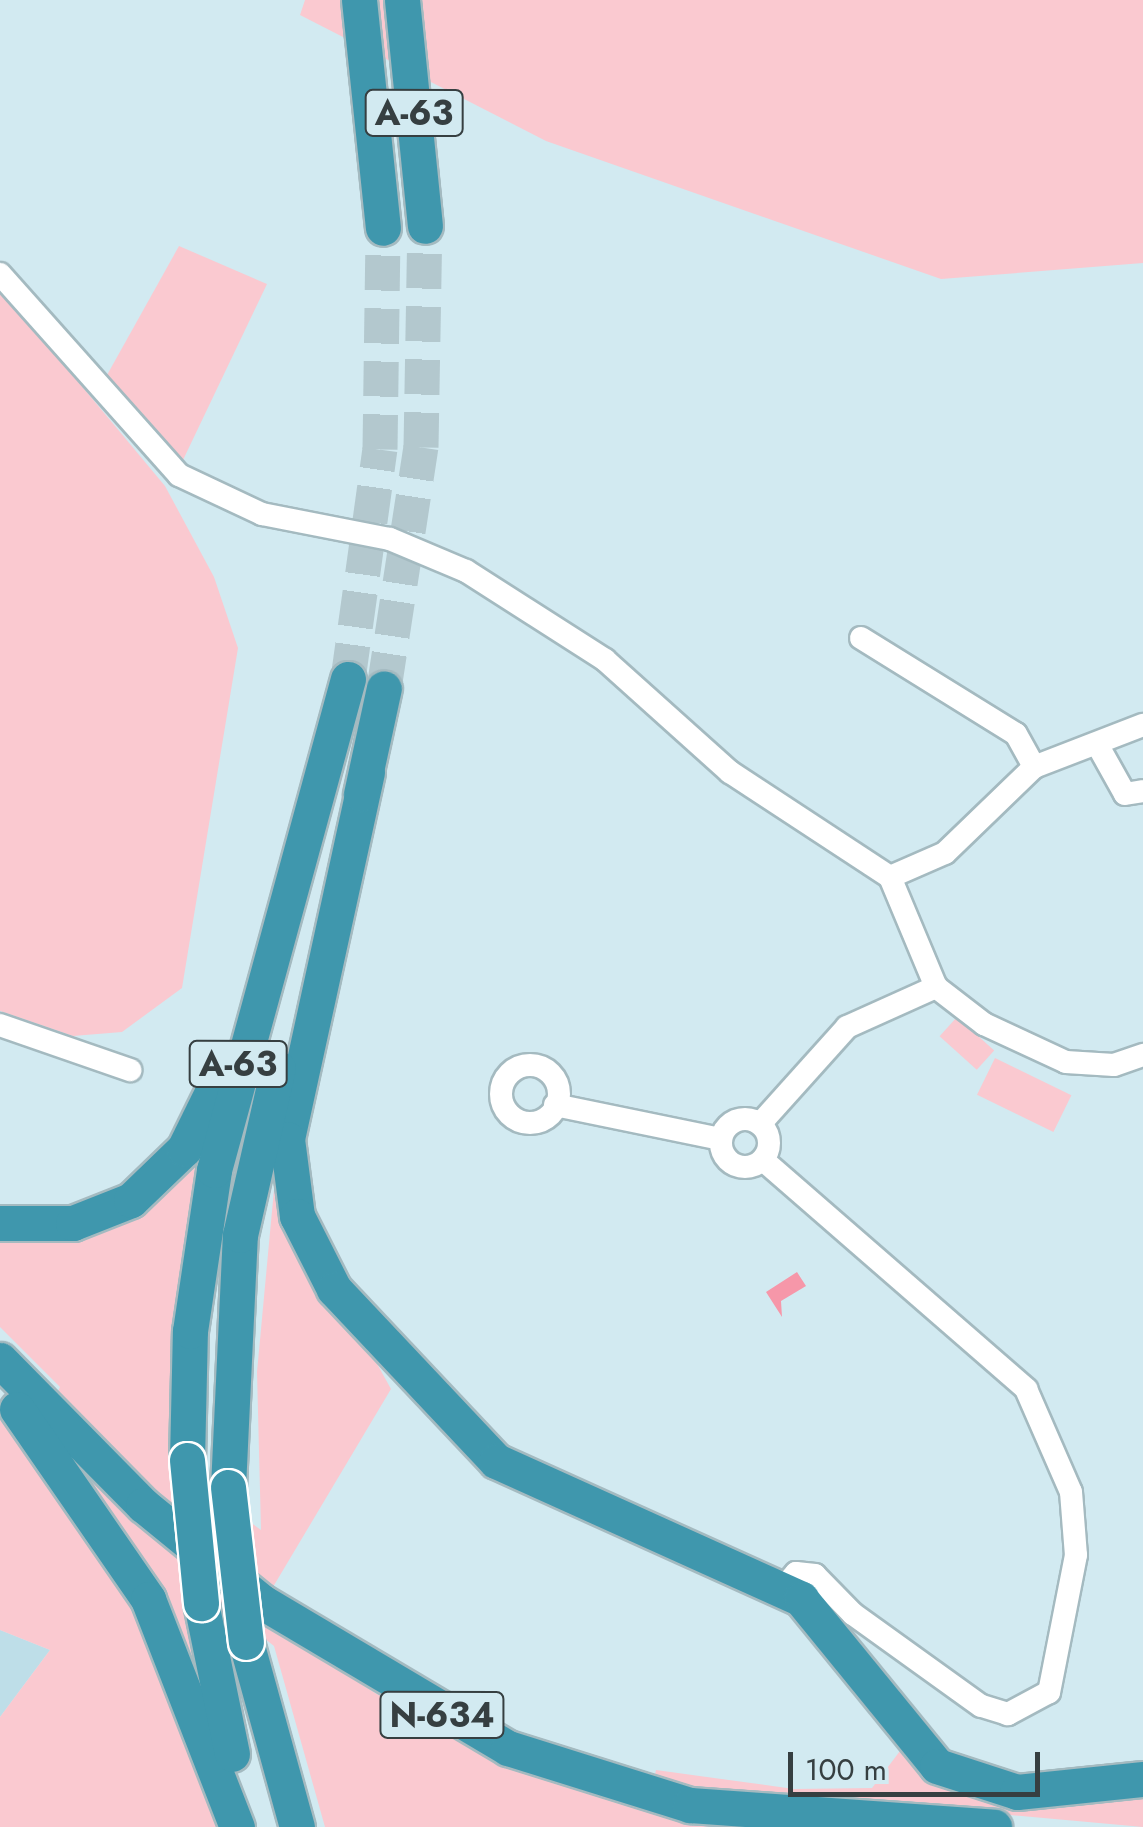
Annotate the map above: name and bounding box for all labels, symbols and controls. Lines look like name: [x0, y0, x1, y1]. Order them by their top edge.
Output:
road number: A-63: [364, 83, 464, 143]
road number: A-63: [188, 1034, 288, 1094]
road number: N-634: [377, 1685, 507, 1745]
scale bar: [793, 1732, 1046, 1794]
text: 100 m: [805, 1748, 887, 1791]

